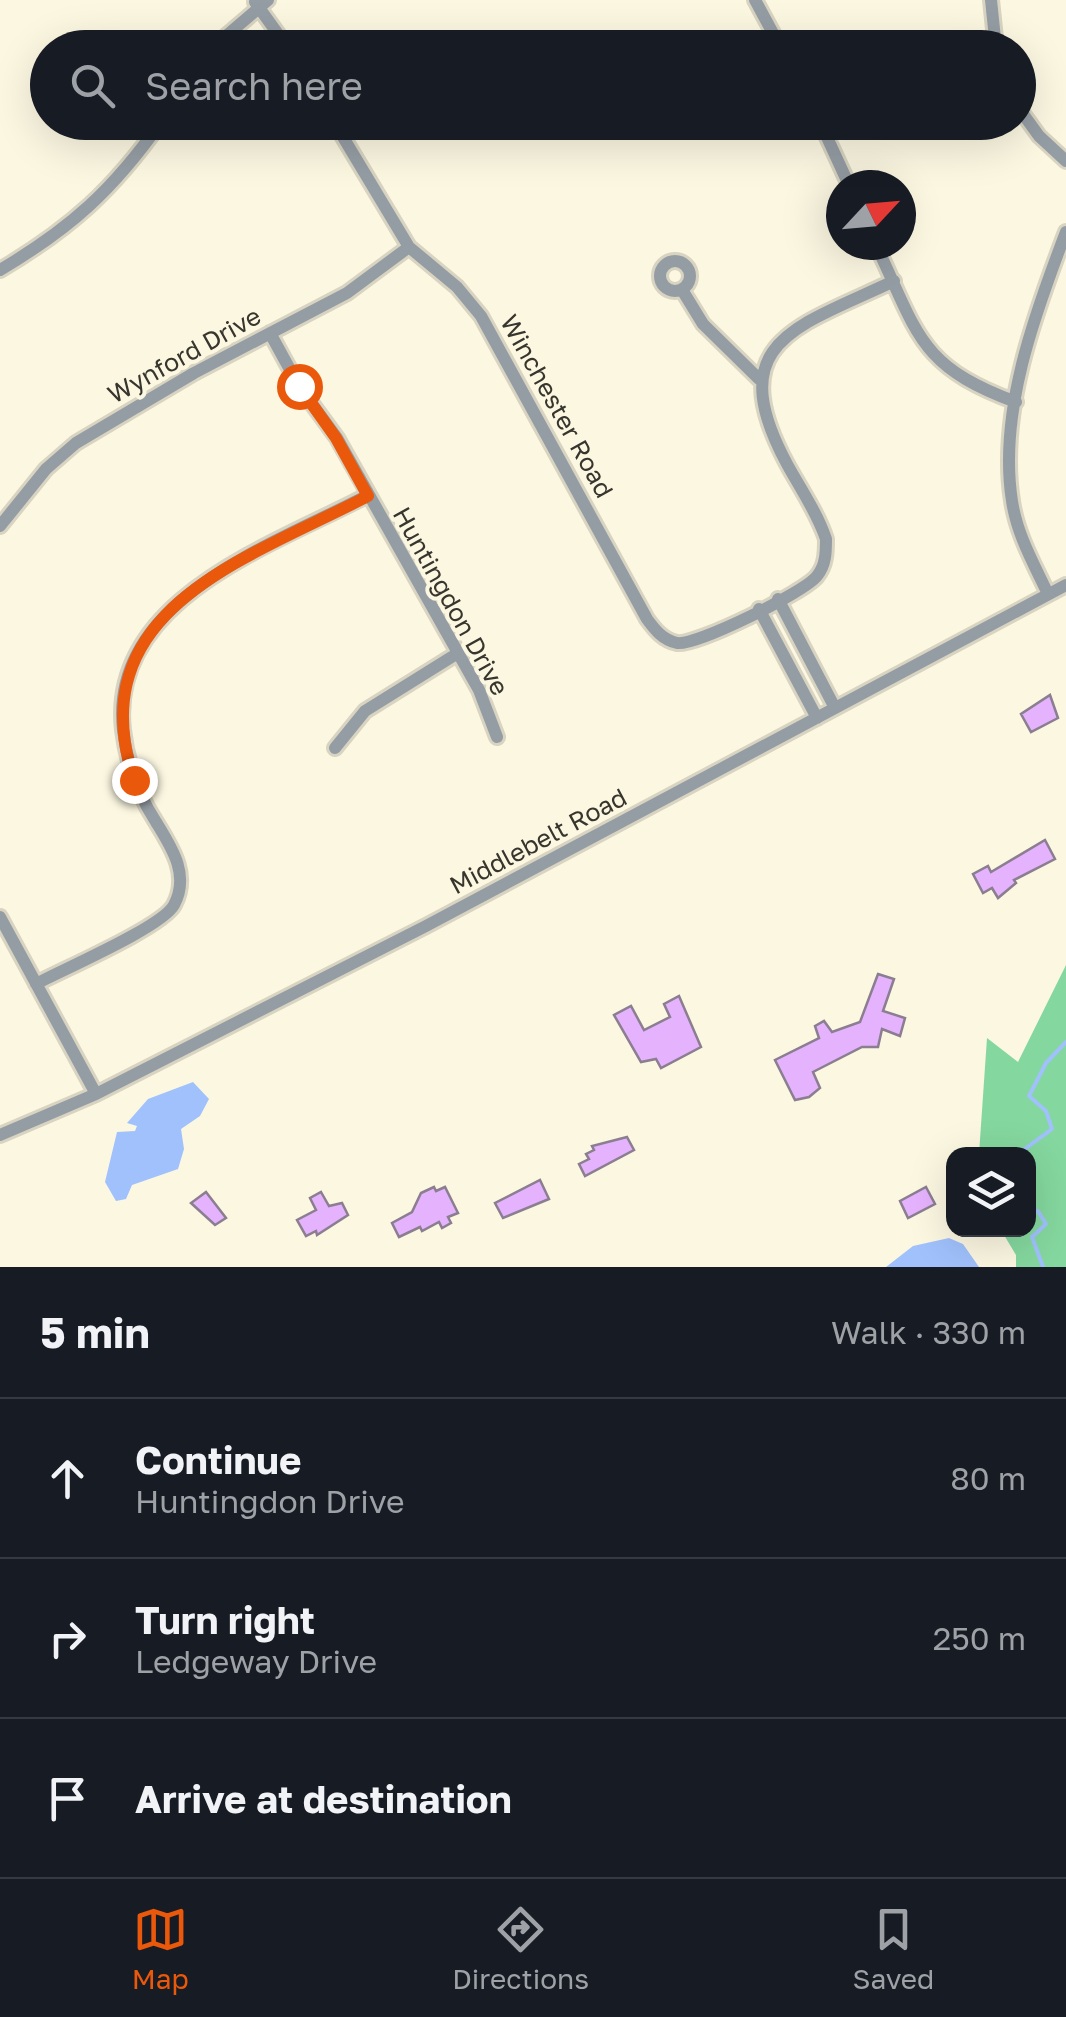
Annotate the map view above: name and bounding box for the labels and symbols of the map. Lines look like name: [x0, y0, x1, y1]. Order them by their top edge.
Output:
north arrow: [826, 170, 916, 260]
street label: Wynford Drive: [102, 300, 266, 409]
street label: Winchester Road: [494, 309, 621, 503]
route start: [277, 364, 323, 410]
street label: Huntingdon Drive: [387, 501, 516, 700]
route end: [112, 758, 158, 804]
street label: Middlebelt Road: [444, 781, 632, 900]

